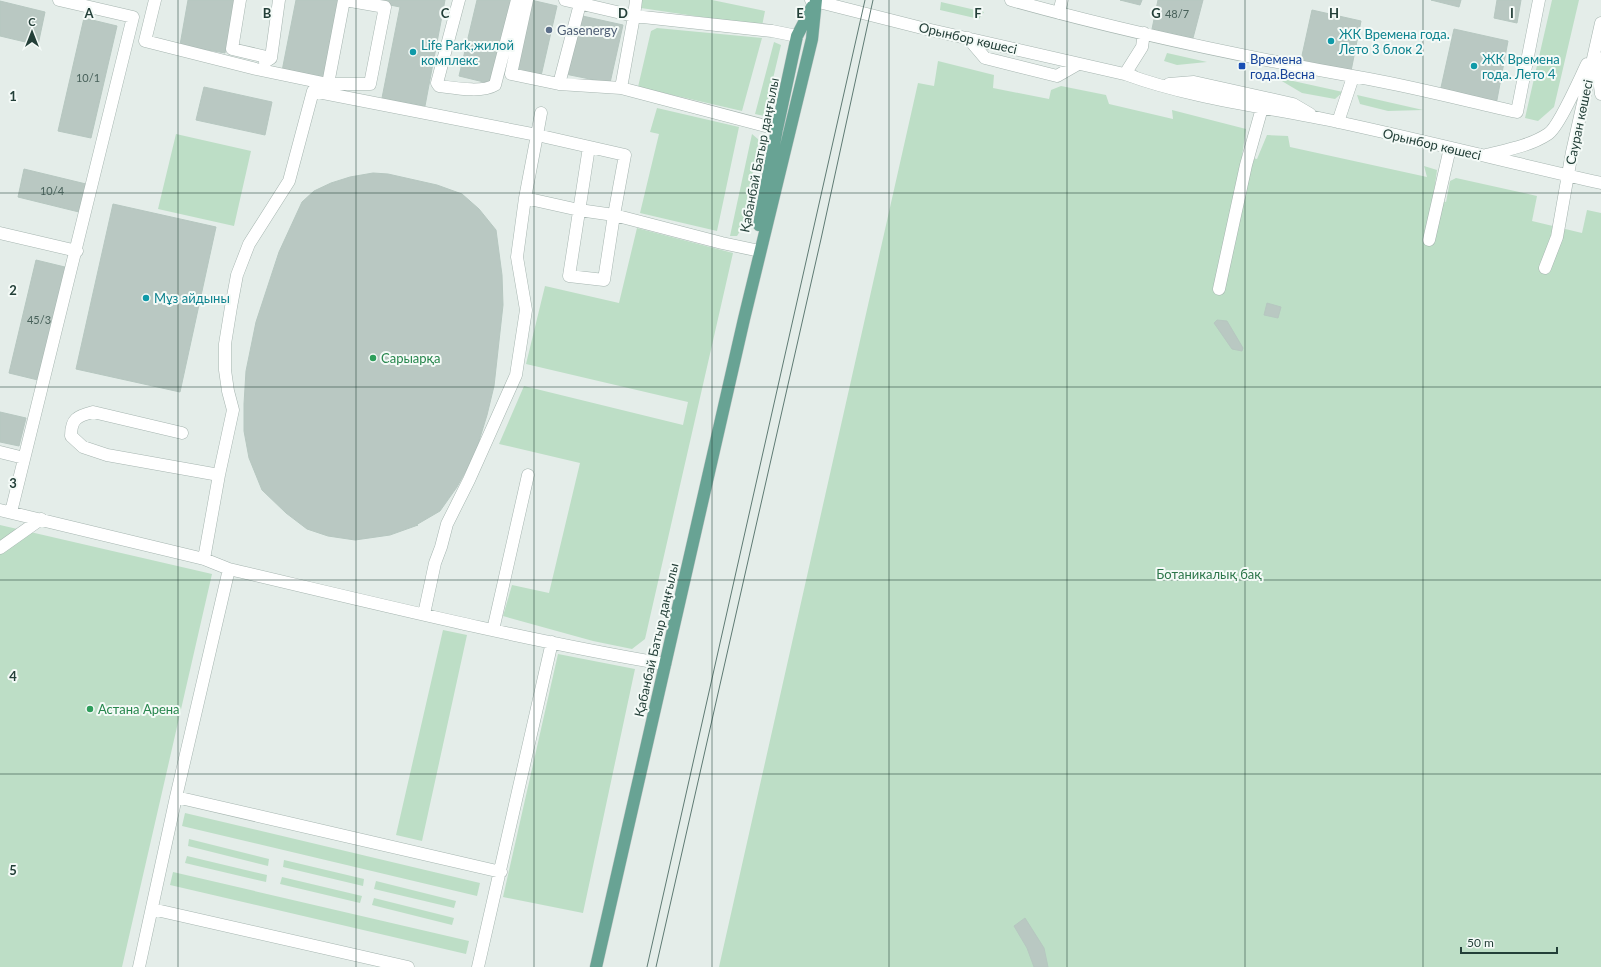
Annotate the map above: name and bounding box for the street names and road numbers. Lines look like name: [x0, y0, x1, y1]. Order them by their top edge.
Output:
street label: Орынбор көшесі: [917, 19, 1019, 57]
street label: Қабанбай Батыр даңғылы: [736, 76, 782, 234]
street label: Сауран көшесі: [1562, 78, 1596, 166]
street label: Орынбор көшесі: [1381, 125, 1483, 163]
street label: Қабанбай Батыр даңғылы: [630, 561, 682, 719]

